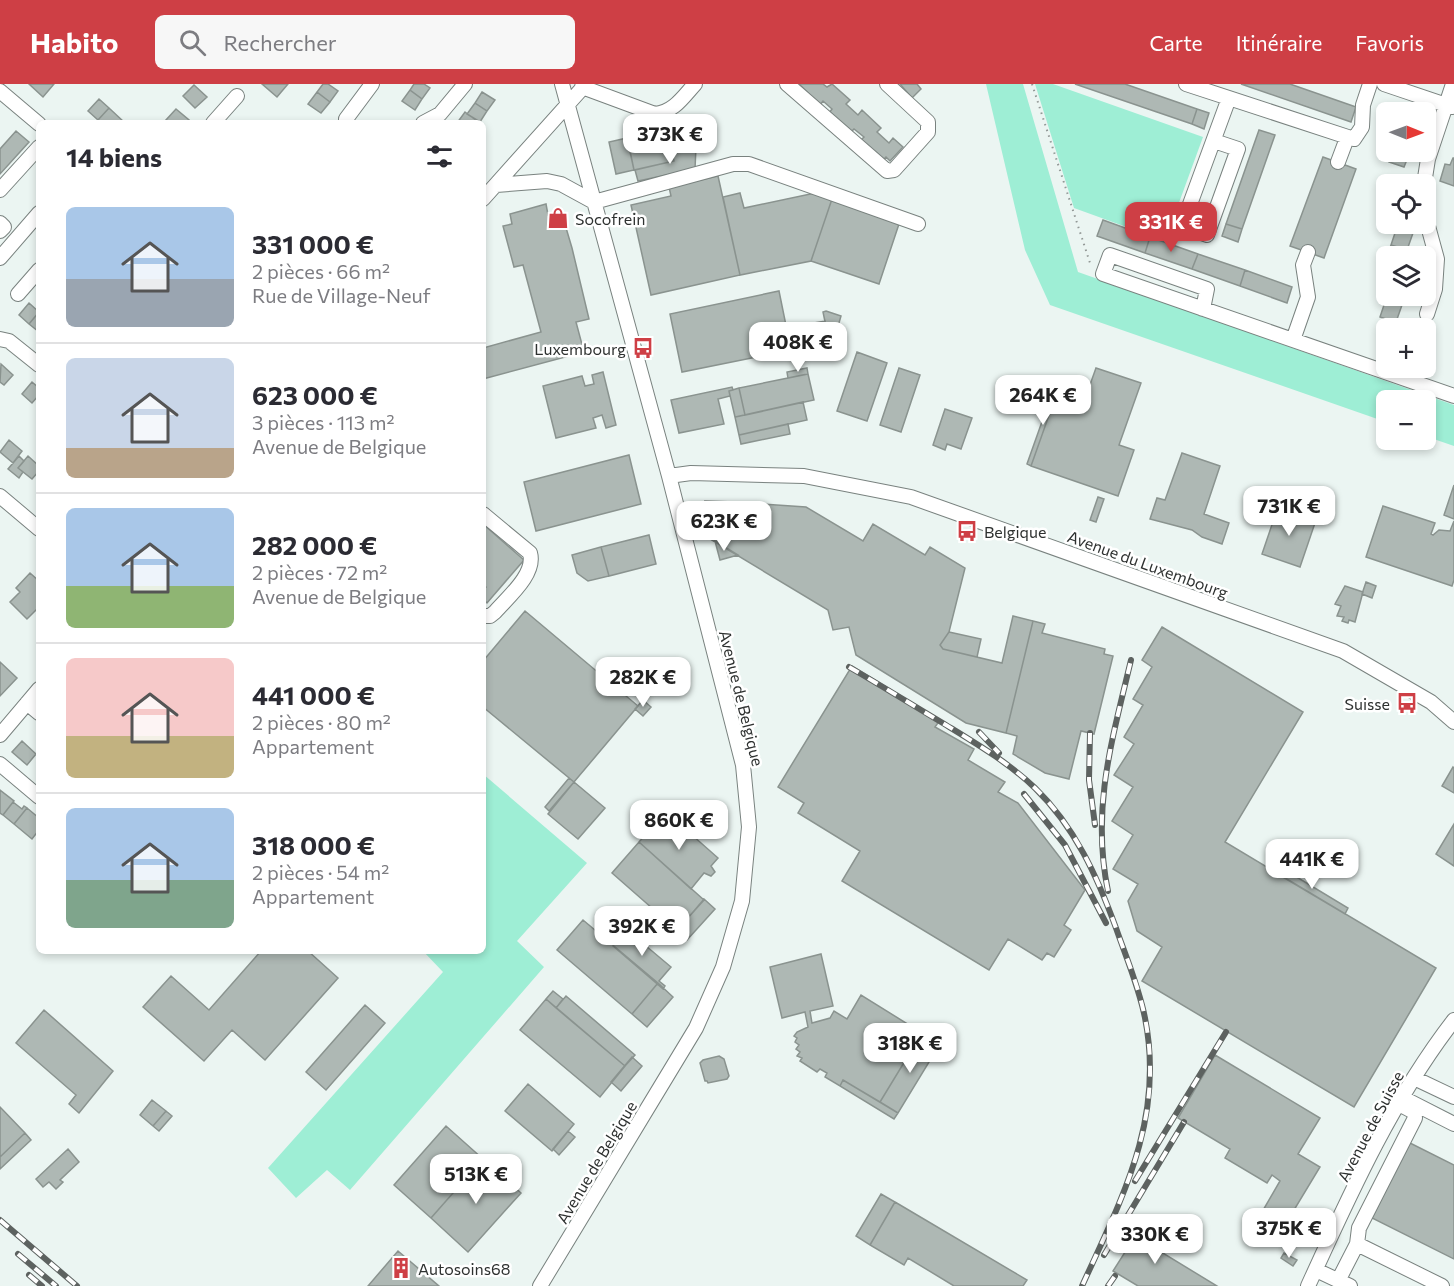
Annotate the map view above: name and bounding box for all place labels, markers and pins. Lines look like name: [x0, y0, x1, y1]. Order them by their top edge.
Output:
pin: 373K €: [621, 114, 719, 165]
pin: 331K €: [1122, 202, 1220, 253]
shop icon: Socofrein: [546, 206, 570, 230]
place label: Socofrein: [575, 209, 645, 228]
pin: 408K €: [749, 322, 847, 373]
bus stop icon: Luxembourg: [631, 336, 655, 360]
place label: Luxembourg: [534, 339, 626, 358]
pin: 264K €: [994, 375, 1092, 426]
pin: 731K €: [1240, 486, 1338, 537]
pin: 623K €: [675, 501, 773, 552]
bus stop icon: Belgique: [955, 519, 979, 543]
place label: Belgique: [984, 522, 1046, 541]
pin: 282K €: [594, 657, 692, 708]
bus stop icon: Suisse: [1395, 691, 1419, 715]
place label: Suisse: [1345, 694, 1390, 713]
pin: 860K €: [630, 800, 728, 851]
pin: 441K €: [1263, 839, 1361, 890]
pin: 392K €: [593, 906, 691, 957]
pin: 318K €: [861, 1023, 959, 1074]
pin: 513K €: [427, 1154, 525, 1205]
pin: 375K €: [1240, 1208, 1338, 1259]
pin: 330K €: [1106, 1214, 1204, 1265]
building icon: Autosoins68: [389, 1256, 413, 1280]
place label: Autosoins68: [418, 1259, 510, 1278]

